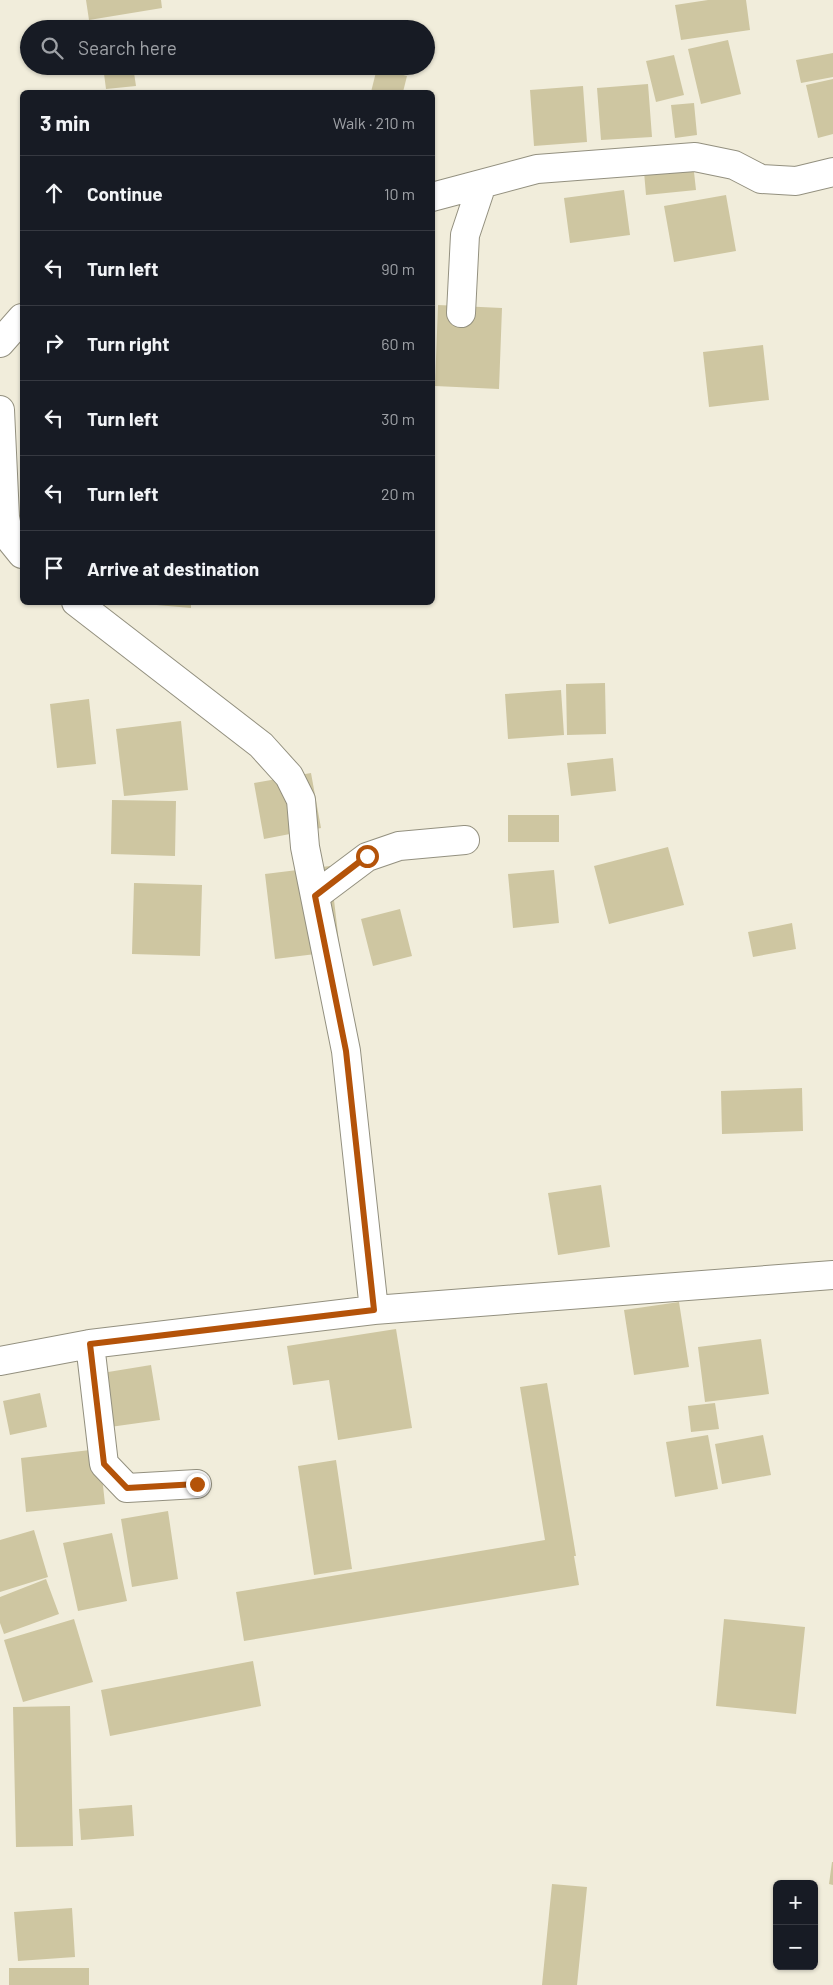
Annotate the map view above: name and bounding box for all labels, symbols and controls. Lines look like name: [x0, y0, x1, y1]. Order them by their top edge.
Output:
search box: [20, 20, 435, 75]
icon: search: [38, 34, 66, 62]
text: Search here: [78, 36, 177, 59]
text: 3 min: [40, 110, 90, 135]
text: Walk · 210 m: [333, 113, 415, 132]
icon: ahead: [40, 179, 68, 207]
text: Continue: [87, 182, 163, 205]
text: 10 m: [384, 184, 415, 203]
icon: left: [40, 254, 68, 282]
text: Turn left: [87, 257, 158, 280]
text: 90 m: [381, 259, 415, 278]
icon: right: [40, 329, 68, 357]
text: Turn right: [87, 332, 169, 355]
text: 60 m: [381, 334, 415, 353]
icon: left: [40, 404, 68, 432]
text: Turn left: [87, 407, 158, 430]
text: 30 m: [381, 409, 415, 428]
icon: left: [40, 479, 68, 507]
text: Turn left: [87, 482, 158, 505]
text: 20 m: [381, 484, 415, 503]
icon: arrive: [40, 554, 68, 582]
text: Arrive at destination: [87, 557, 259, 580]
route start: [356, 845, 379, 868]
route end: [186, 1473, 209, 1496]
map controls: [773, 1880, 818, 1970]
button: +: [773, 1880, 818, 1925]
button: −: [773, 1925, 818, 1970]

